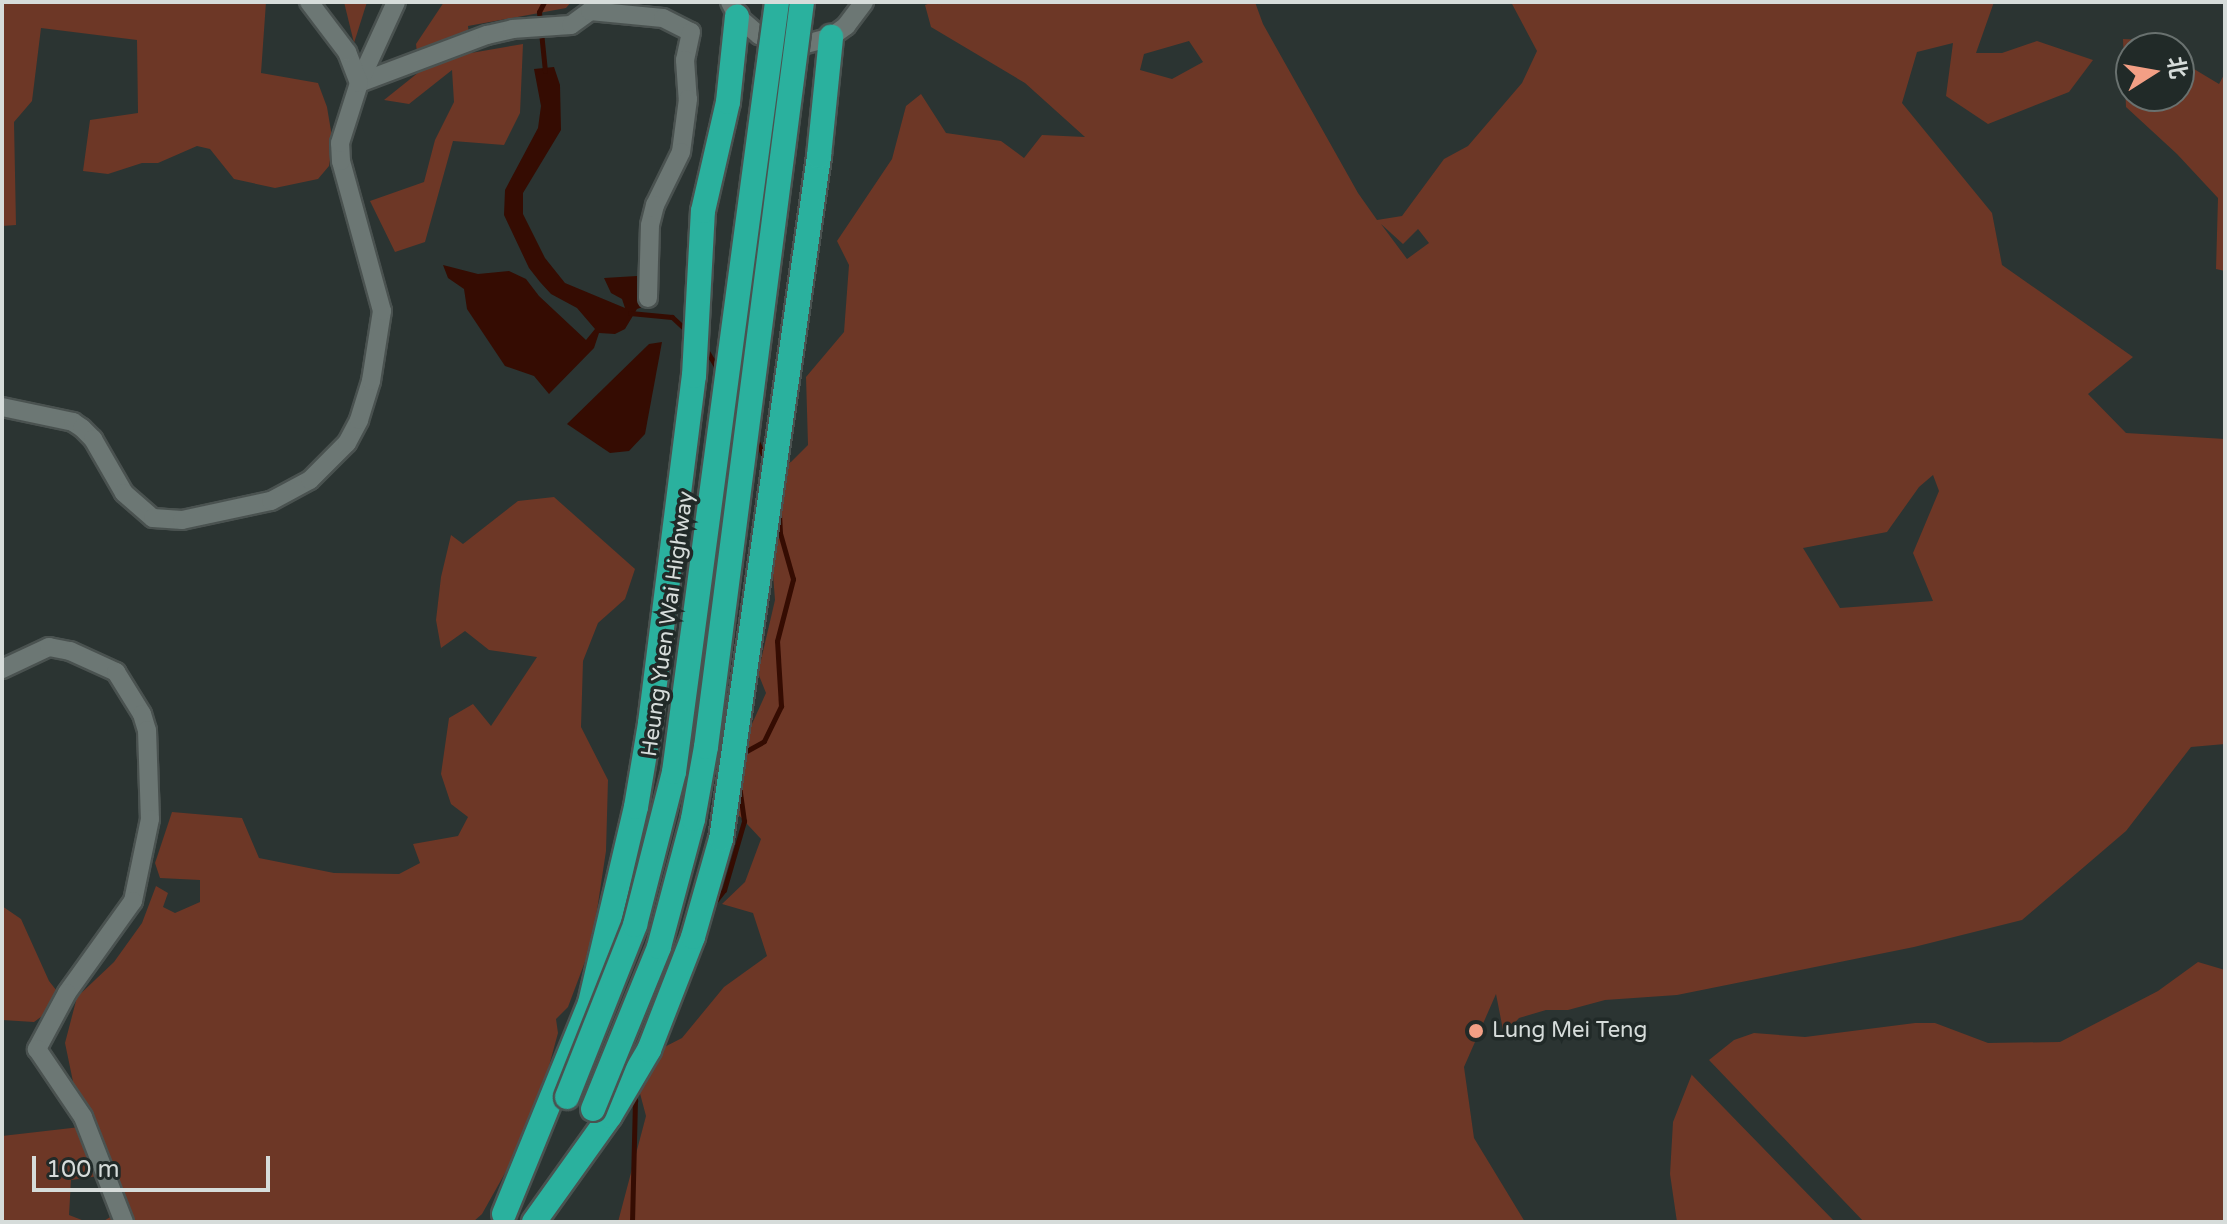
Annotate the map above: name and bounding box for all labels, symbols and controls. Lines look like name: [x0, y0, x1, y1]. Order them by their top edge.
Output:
north arrow: [2115, 32, 2195, 112]
text: 北: [2162, 55, 2191, 81]
street label: Heung Yuen Wai Highway: [636, 490, 700, 758]
place label: Lung Mei Teng: [1492, 1018, 1647, 1044]
marker: Lung Mei Teng: [1467, 1022, 1485, 1040]
scale bar: [36, 1140, 274, 1190]
text: 100 m: [46, 1155, 120, 1184]

